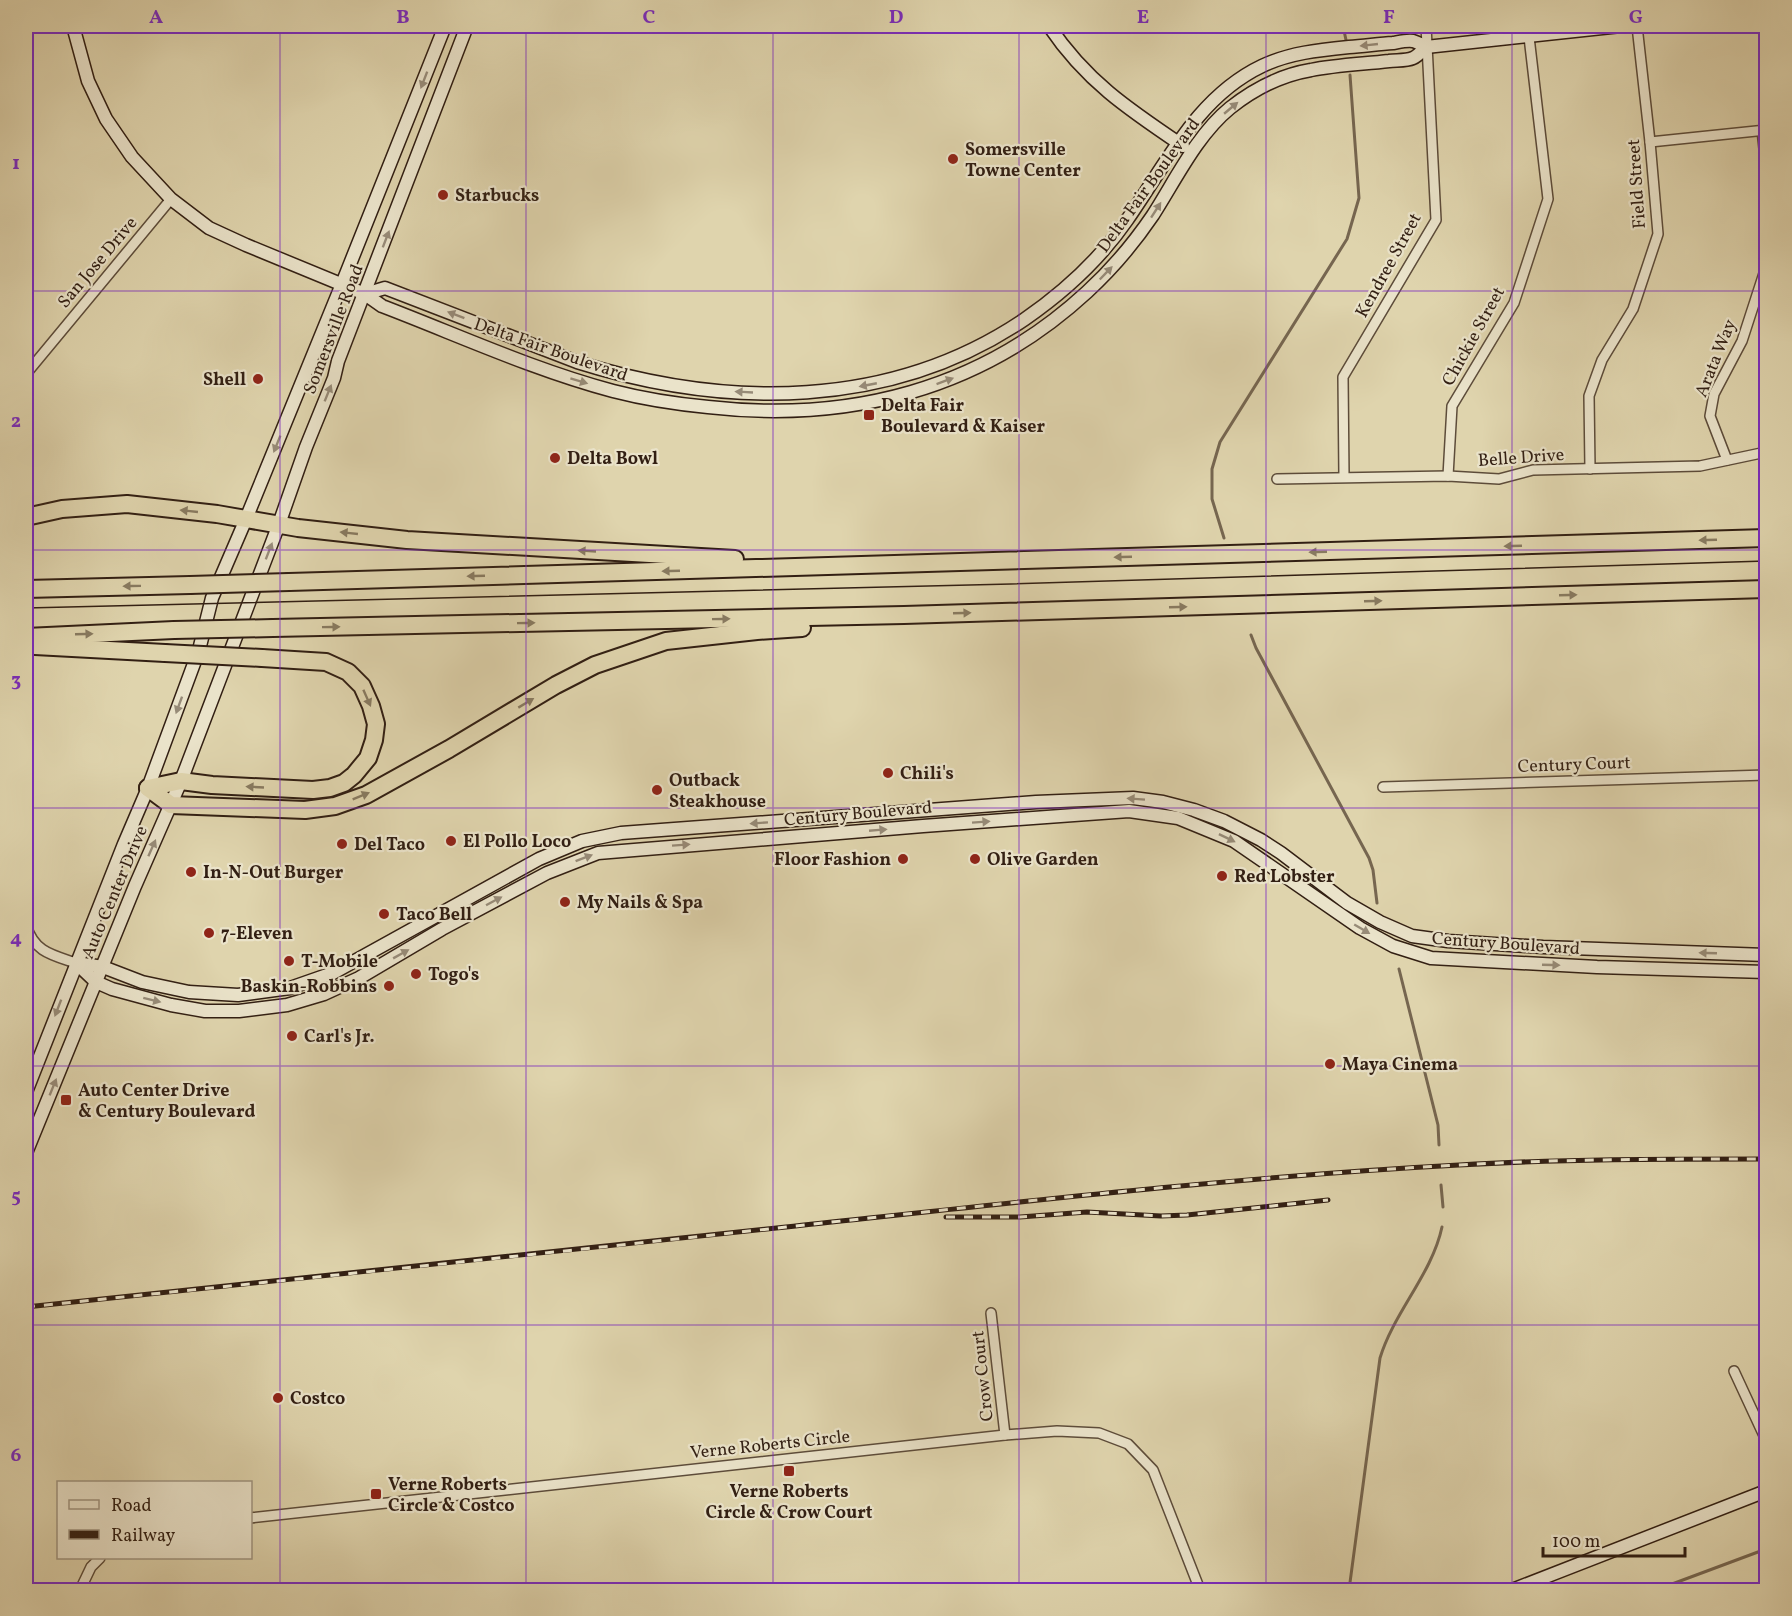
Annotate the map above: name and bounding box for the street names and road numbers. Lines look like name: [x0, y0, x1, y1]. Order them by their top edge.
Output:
street label: Delta Fair Boulevard: [1092, 113, 1207, 259]
street label: Field Street: [1622, 138, 1653, 230]
street label: Kendree Street: [1350, 209, 1428, 323]
street label: San Jose Drive: [52, 212, 144, 314]
street label: Somersville Road: [298, 261, 371, 398]
street label: Chickie Street: [1437, 283, 1512, 391]
street label: Delta Fair Boulevard: [470, 312, 631, 389]
street label: Arata Way: [1689, 316, 1743, 401]
street label: Belle Drive: [1477, 443, 1565, 474]
street label: Century Court: [1517, 751, 1631, 780]
street label: Century Boulevard: [783, 796, 933, 833]
street label: Auto Center Drive: [76, 822, 155, 963]
street label: Century Boulevard: [1431, 927, 1581, 962]
street label: Crow Court: [966, 1329, 1001, 1422]
street label: Verne Roberts Circle: [689, 1425, 851, 1466]

